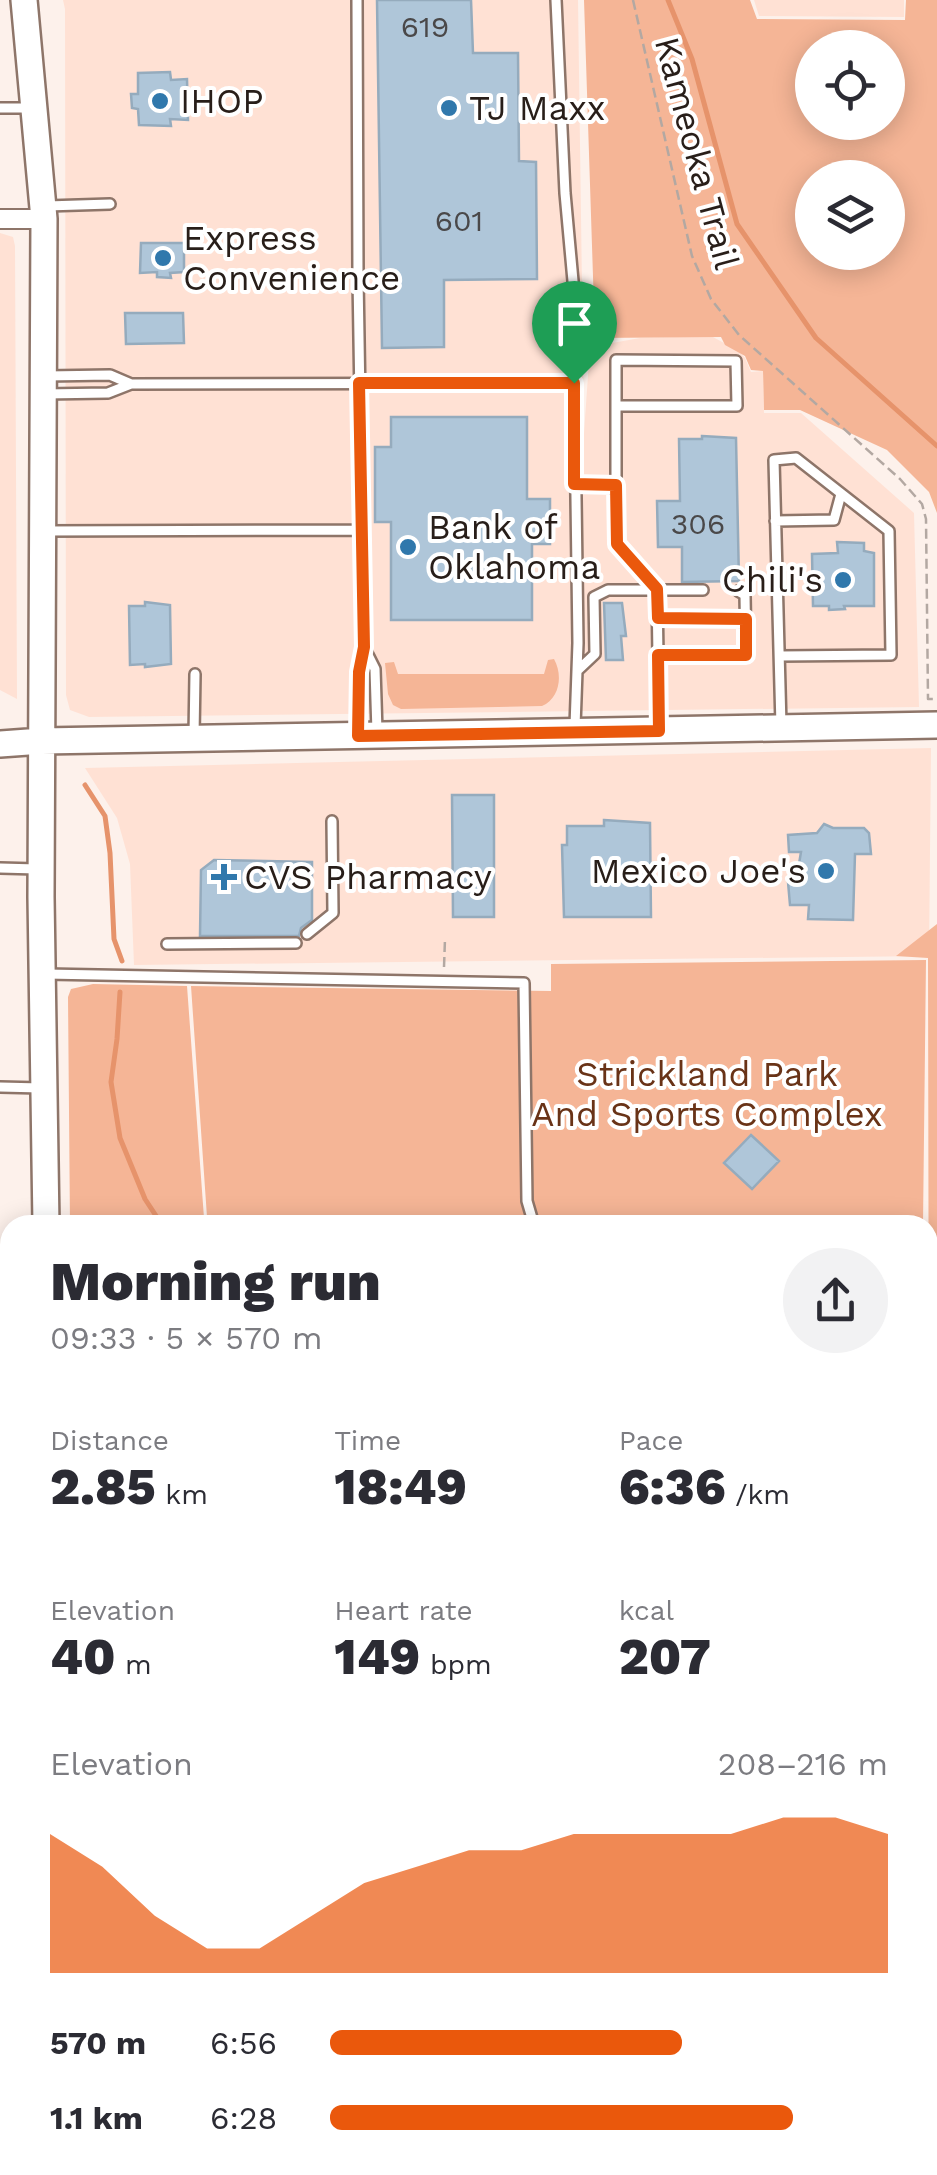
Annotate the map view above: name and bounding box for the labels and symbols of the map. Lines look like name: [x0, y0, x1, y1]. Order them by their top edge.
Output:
house number: 619: [401, 9, 449, 44]
street label: Kameoka Trail: [646, 32, 748, 274]
place label: IHOP: [180, 80, 264, 122]
place label: TJ Maxx: [469, 87, 606, 129]
marker: IHOP: [149, 90, 171, 112]
marker: TJ Maxx: [438, 97, 460, 119]
house number: 601: [435, 203, 483, 238]
place label: Express Convenience: [183, 217, 400, 299]
marker: Express Convenience: [152, 247, 174, 269]
pin: [532, 281, 617, 384]
place label: Bank of Oklahoma: [428, 506, 600, 588]
house number: 306: [671, 506, 725, 541]
marker: Bank of Oklahoma: [397, 536, 419, 558]
place label: Chili's: [722, 559, 823, 601]
marker: Chili's: [832, 569, 854, 591]
place label: Mexico Joe's: [591, 850, 806, 892]
place label: CVS Pharmacy: [244, 856, 492, 898]
marker: Mexico Joe's: [815, 860, 837, 882]
marker: CVS Pharmacy: [213, 866, 235, 888]
park label: Strickland Park And Sports Complex: [531, 1053, 883, 1135]

